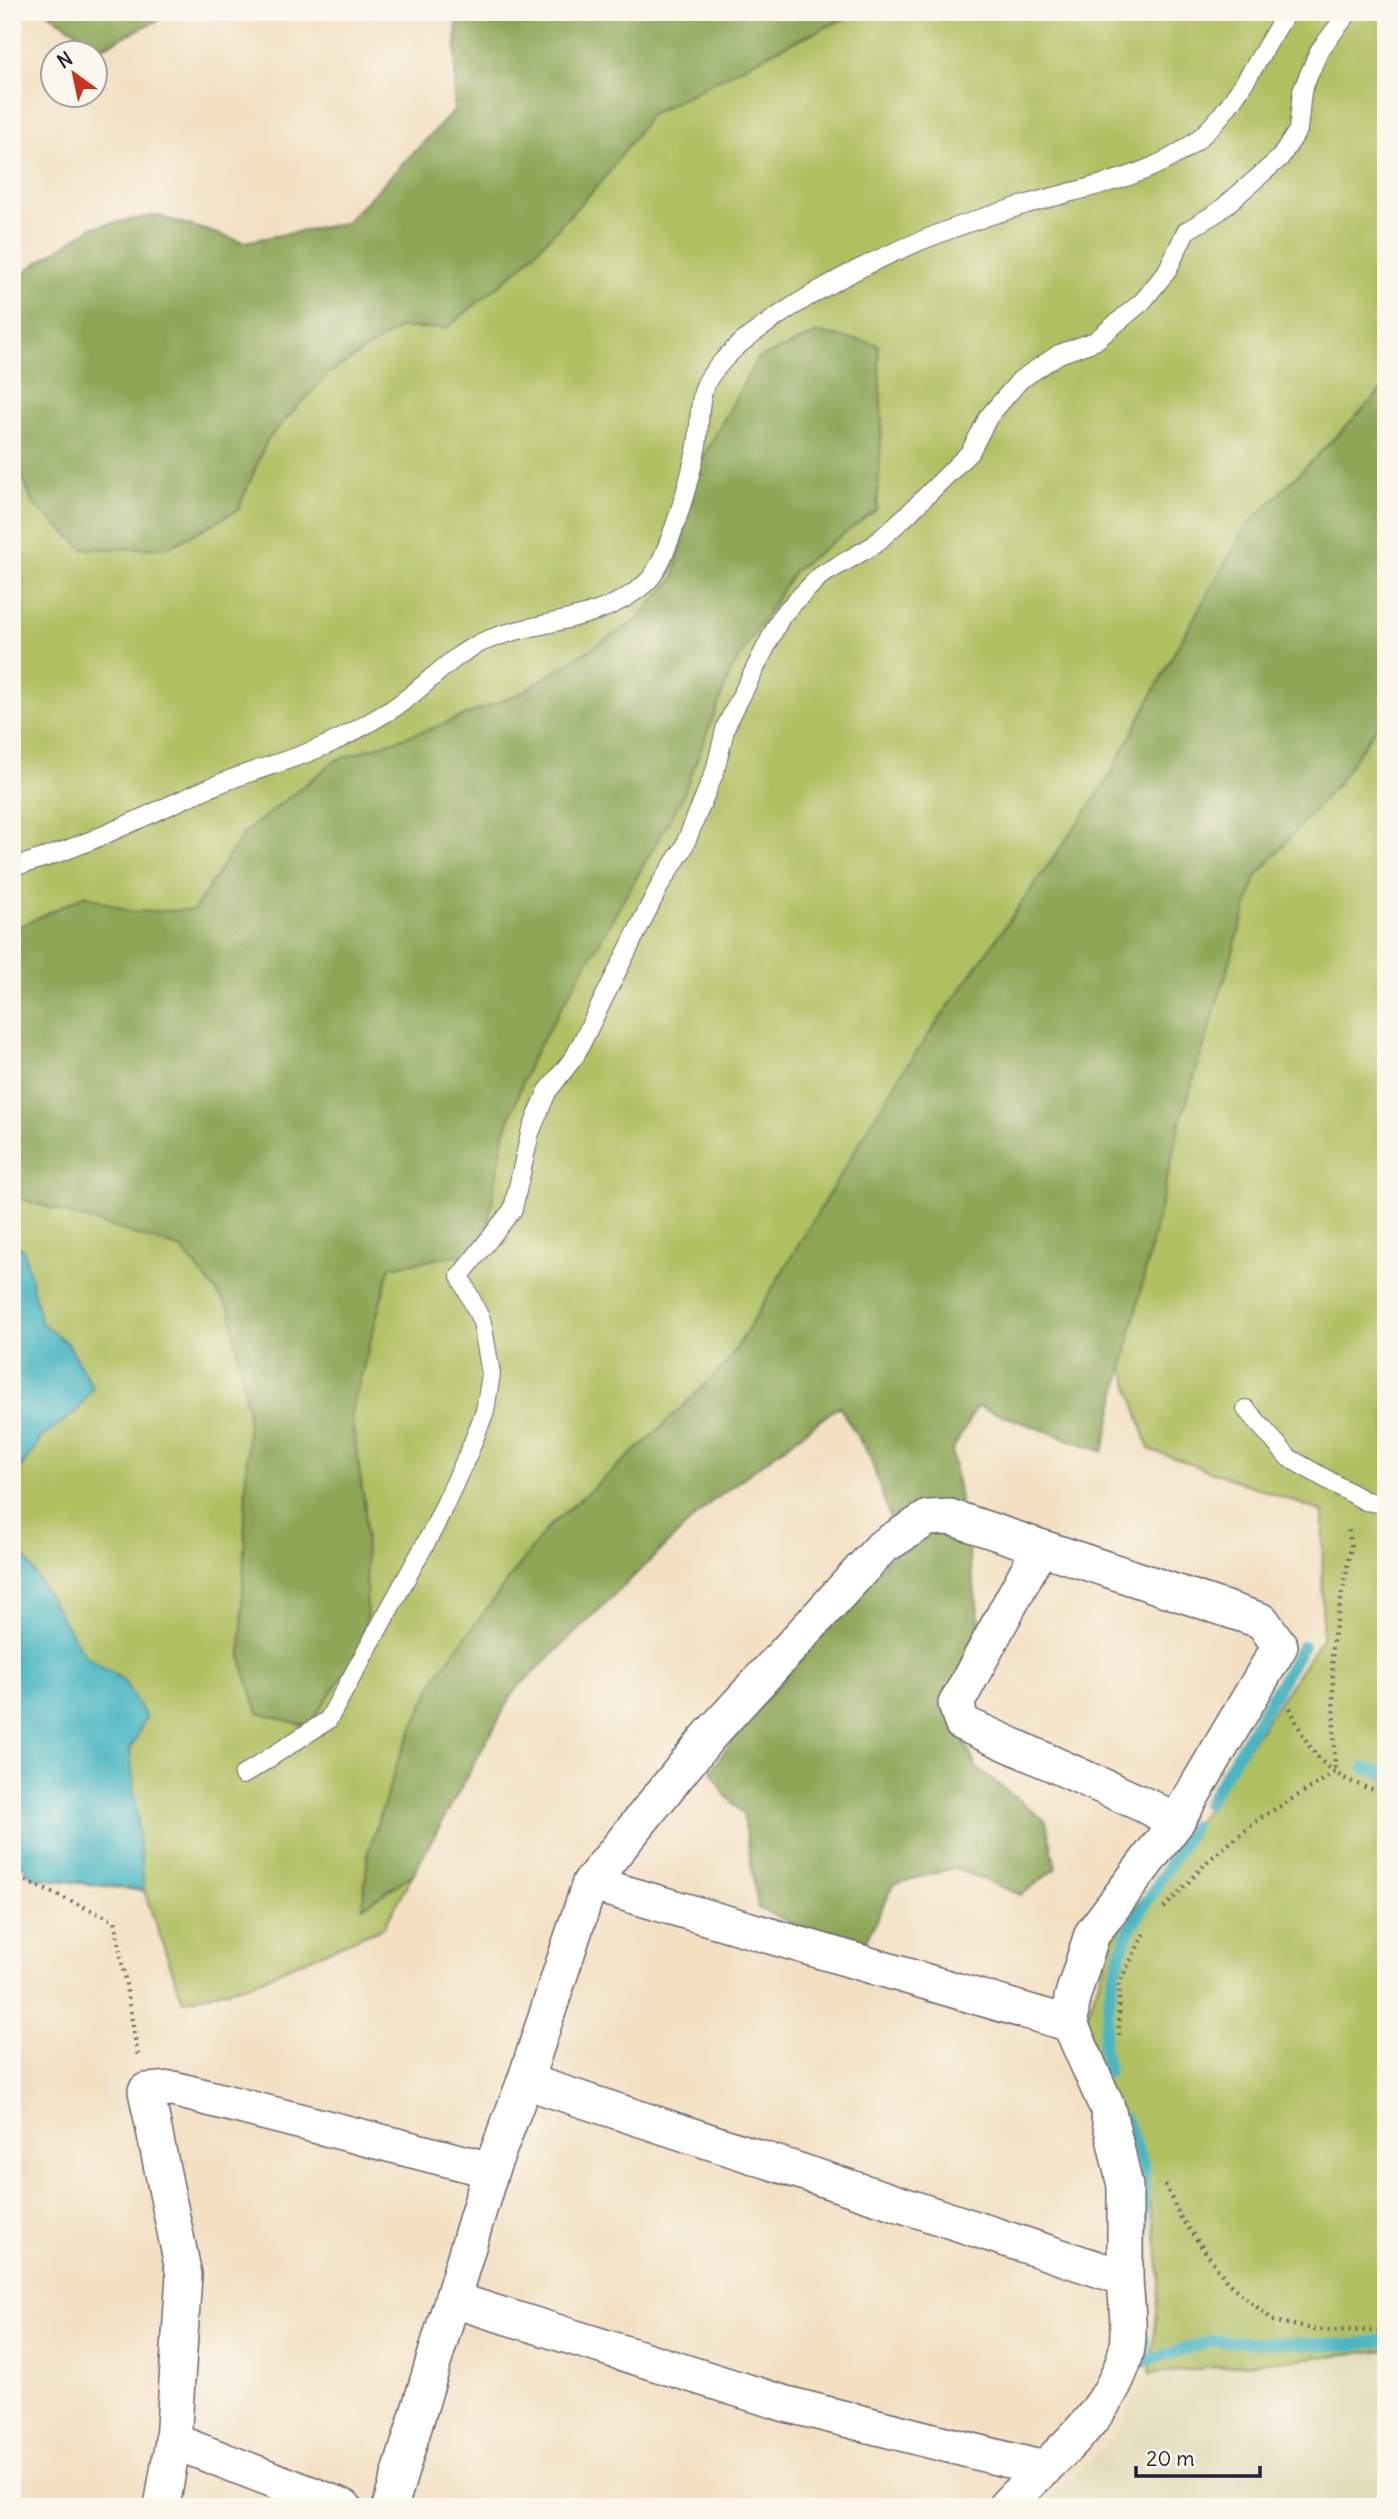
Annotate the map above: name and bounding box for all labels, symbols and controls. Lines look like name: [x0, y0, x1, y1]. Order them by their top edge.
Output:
north arrow: [38, 38, 108, 108]
text: N: [53, 46, 77, 73]
scale bar: [1136, 2435, 1260, 2479]
text: 20 m: [1146, 2445, 1195, 2472]

